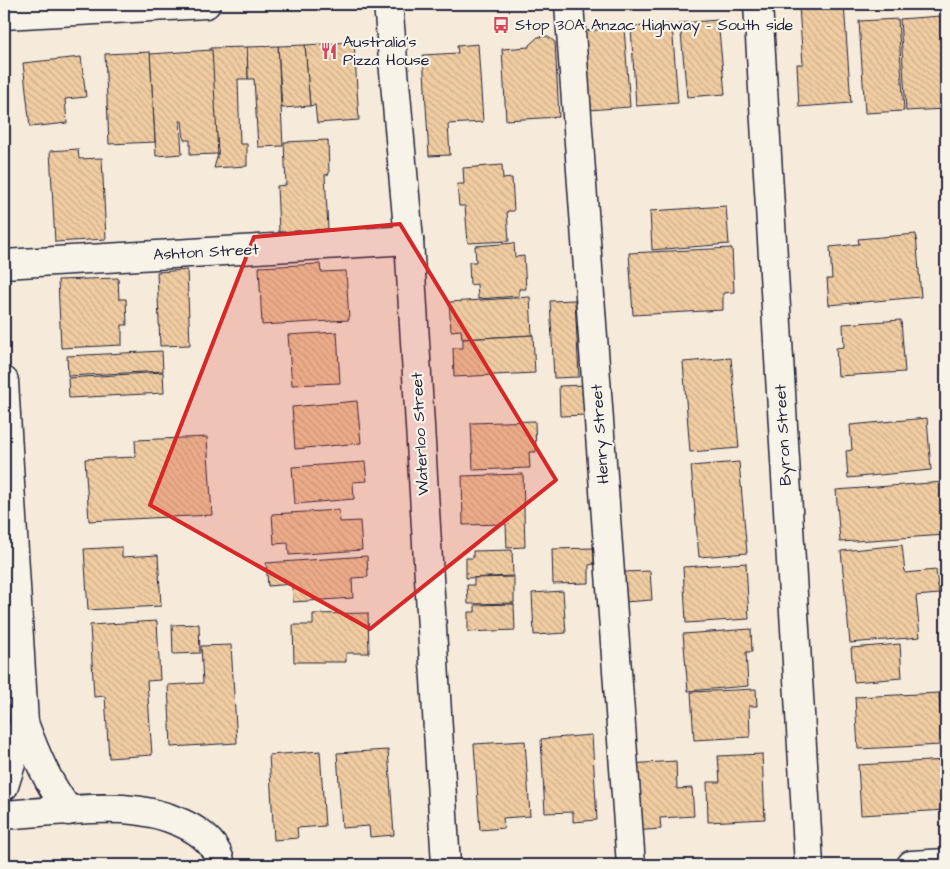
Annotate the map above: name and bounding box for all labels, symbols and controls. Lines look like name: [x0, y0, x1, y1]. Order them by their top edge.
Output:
place label: Stop 30A Anzac Highway - South side: [515, 14, 794, 37]
bus stop icon: Stop 30A Anzac Highway - South side: [491, 15, 511, 35]
place label: Australia's Pizza House: [343, 31, 430, 71]
restaurant icon: Australia's Pizza House: [319, 41, 339, 61]
street label: Ashton Street: [153, 238, 260, 266]
street label: Waterloo Street: [406, 371, 434, 496]
street label: Henry Street: [586, 383, 615, 485]
street label: Byron Street: [769, 383, 798, 486]

